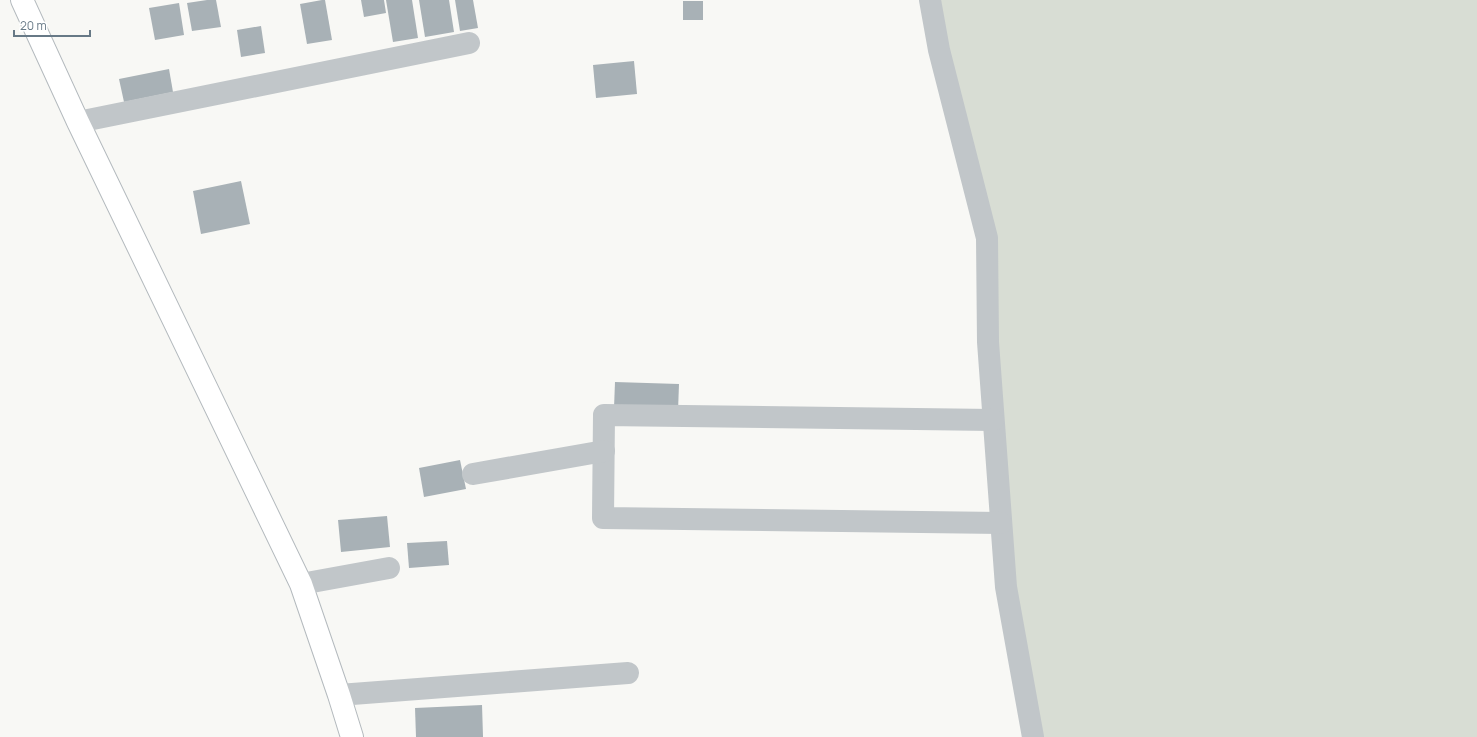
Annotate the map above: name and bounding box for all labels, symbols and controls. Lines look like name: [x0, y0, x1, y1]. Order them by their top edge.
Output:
scale bar: [14, 12, 90, 38]
text: 20 m: [20, 17, 47, 34]

